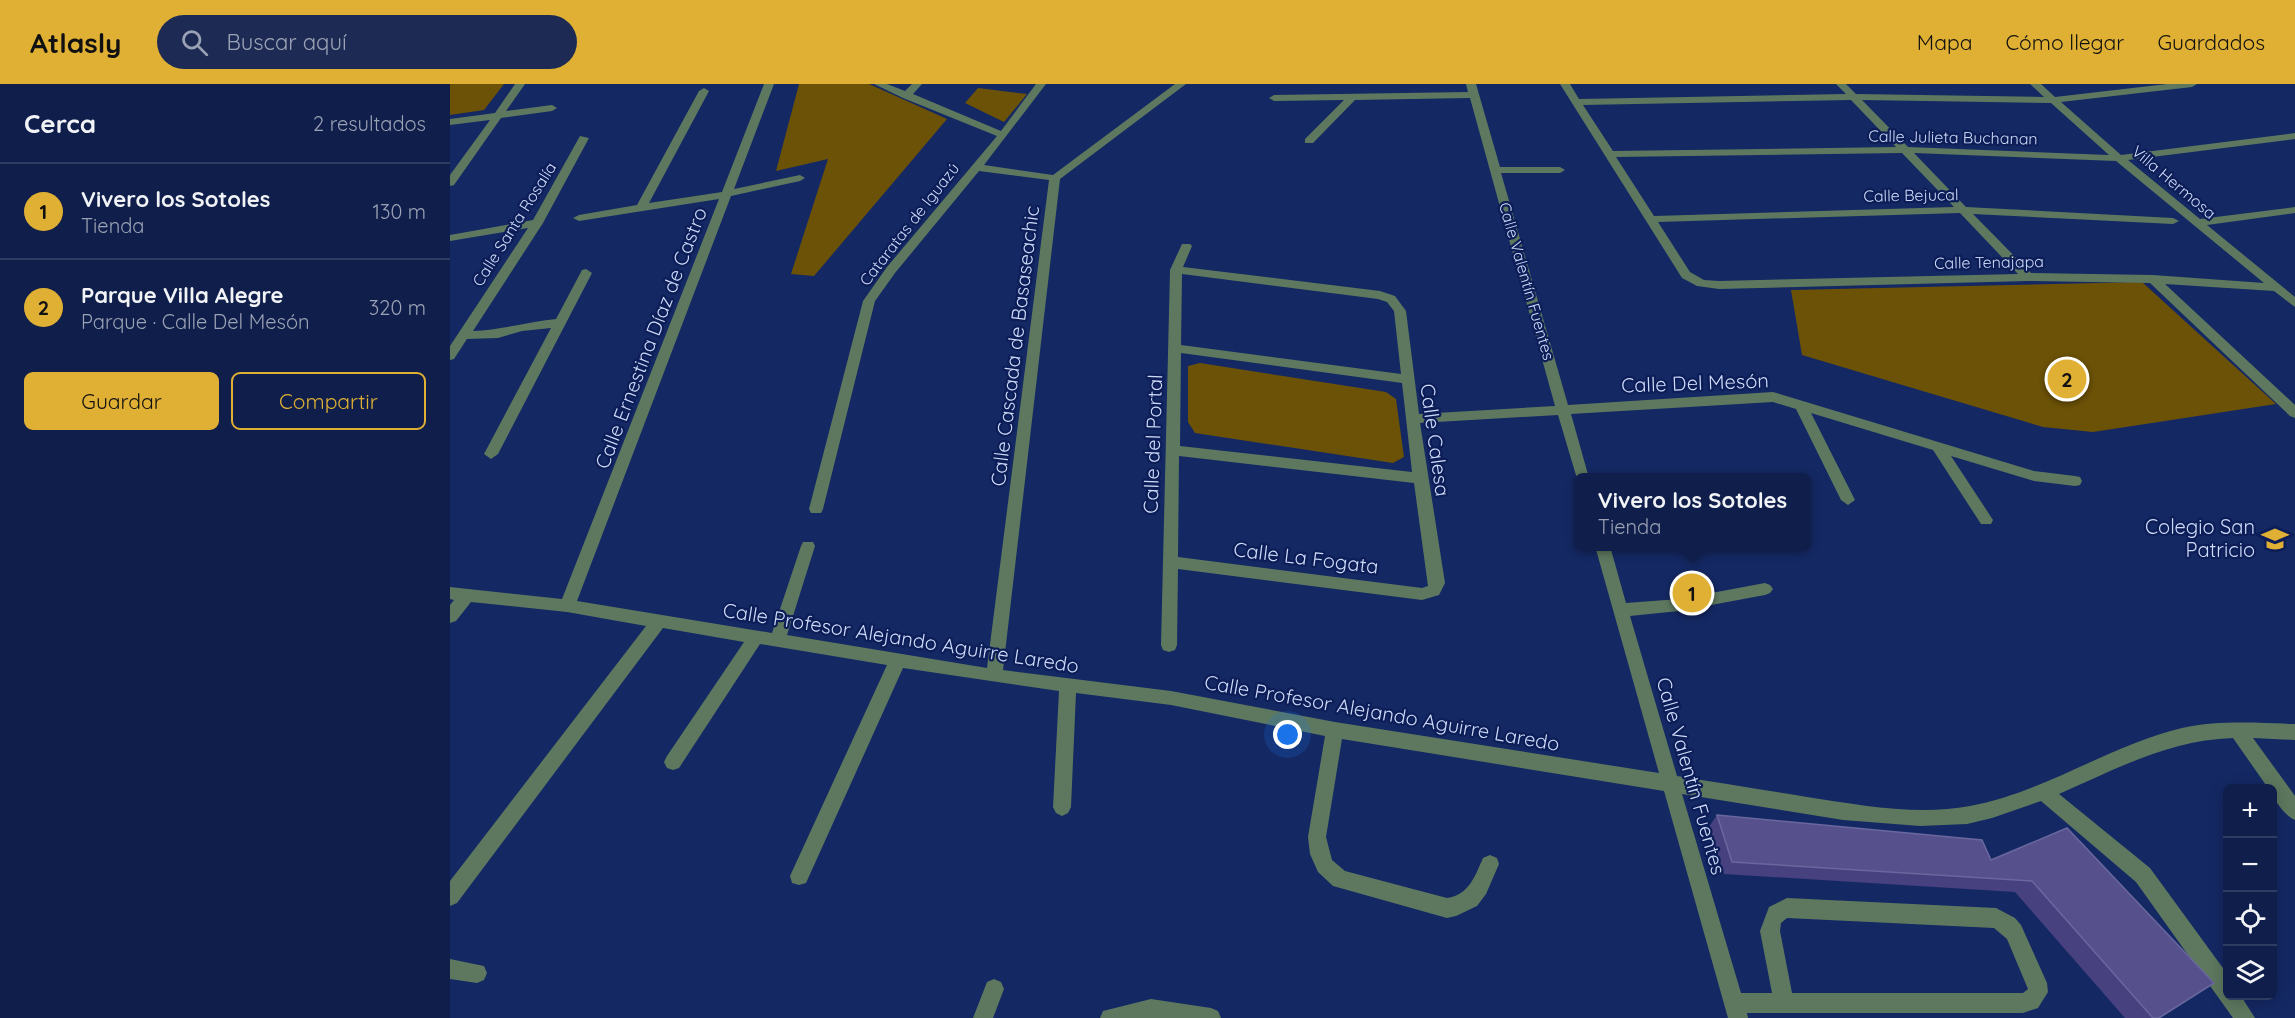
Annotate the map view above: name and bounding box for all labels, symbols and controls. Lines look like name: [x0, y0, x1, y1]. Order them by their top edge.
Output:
search box: [157, 15, 577, 69]
text: Atlasly: [30, 25, 121, 60]
icon: search: [178, 26, 211, 59]
text: Buscar aquí: [226, 28, 347, 56]
text: Mapa: [1917, 29, 1972, 55]
text: Cómo llegar: [2005, 29, 2124, 55]
text: Guardados: [2157, 29, 2265, 55]
text: Cerca: [24, 107, 96, 140]
text: 2 resultados: [313, 111, 426, 136]
street label: Calle Julieta Buchanan: [1868, 126, 2038, 148]
street label: Villa Hermosa: [2128, 141, 2220, 223]
street label: Calle Santa Rosalía: [468, 158, 560, 290]
street label: Cataratas de Iguazú: [855, 159, 963, 289]
street label: Calle Bejucal: [1863, 184, 1959, 206]
text: Vivero los Sotoles: [81, 185, 270, 213]
text: 1: [40, 199, 47, 224]
text: 130 m: [373, 199, 426, 224]
street label: Calle Valentín Fuentes: [1495, 200, 1559, 362]
street label: Calle Ernestina Díaz de Castro: [589, 204, 712, 472]
street label: Calle Cascada de Basaseachic: [985, 204, 1044, 488]
text: Tienda: [81, 213, 144, 238]
street label: Calle Tenajapa: [1934, 251, 2044, 273]
text: Parque Villa Alegre: [81, 281, 284, 309]
text: 2: [38, 295, 49, 320]
text: 320 m: [369, 295, 426, 320]
text: Parque · Calle Del Mesón: [81, 309, 310, 334]
pin: 2: [2048, 356, 2086, 402]
street label: Calle Del Mesón: [1621, 367, 1769, 398]
button: Guardar: [24, 372, 219, 430]
button: Compartir: [231, 372, 426, 430]
street label: Calle del Portal: [1138, 374, 1167, 514]
street label: Calle Calesa: [1415, 382, 1456, 498]
popup: [1574, 473, 1811, 551]
text: Vivero los Sotoles: [1598, 486, 1787, 514]
text: Tienda: [1598, 514, 1661, 539]
place label: Colegio San Patricio: [2145, 514, 2255, 562]
school or university icon: Colegio San Patricio: [2260, 524, 2290, 554]
street label: Calle La Fogata: [1232, 536, 1380, 579]
pin: 1: [1672, 570, 1712, 616]
street label: Calle Profesor Alejando Aguirre Laredo: [721, 597, 1081, 678]
street label: Calle Profesor Alejando Aguirre Laredo: [1203, 669, 1562, 756]
street label: Calle Valentín Fuentes: [1651, 674, 1732, 877]
your location: [1273, 720, 1302, 749]
map controls: [2223, 784, 2277, 1000]
button: +: [2223, 784, 2277, 838]
button: −: [2223, 838, 2277, 892]
button: locate: [2223, 892, 2277, 946]
button: layers: [2223, 946, 2277, 1000]

